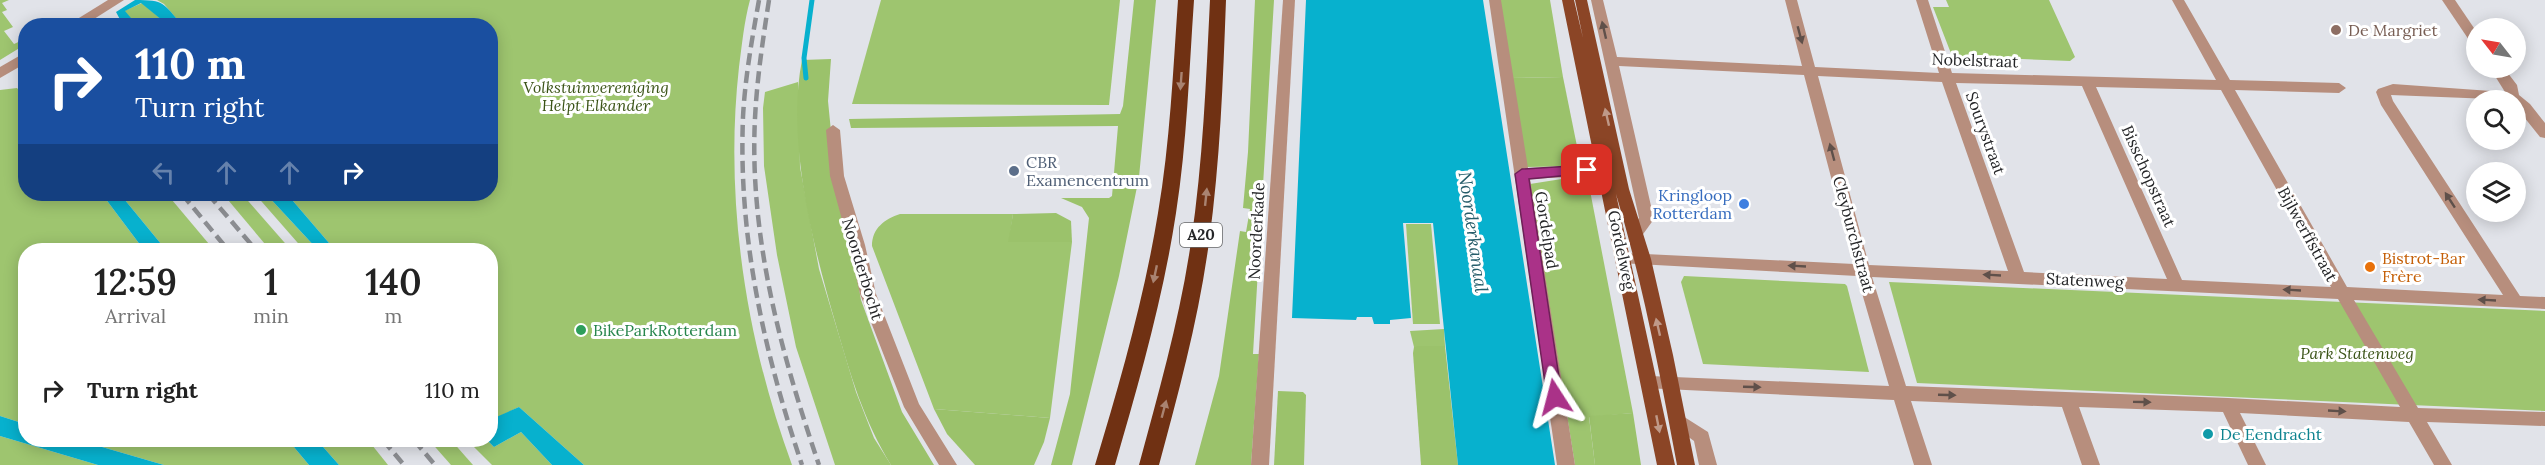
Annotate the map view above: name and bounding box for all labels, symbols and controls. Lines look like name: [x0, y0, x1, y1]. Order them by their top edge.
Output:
north arrow: [2466, 18, 2526, 78]
map controls: [2466, 18, 2526, 222]
place label: De Margriet: [2348, 20, 2438, 40]
one-way arrow: [1598, 21, 1608, 40]
marker: De Margriet: [2329, 23, 2343, 37]
one-way arrow: [1796, 26, 1805, 44]
text: 110 m: [135, 37, 246, 91]
icon: right: [36, 42, 114, 120]
street label: Nobelstraat: [1931, 48, 2019, 72]
one-way arrow: [1176, 71, 1185, 90]
park label: Volkstuinvereniging Helpt Elkander: [523, 77, 669, 115]
street label: Sourystraat: [1962, 89, 2010, 178]
text: Turn right: [135, 90, 264, 124]
button: search: [2466, 90, 2526, 150]
one-way arrow: [1602, 108, 1612, 126]
street label: Bisschopstraat: [2118, 122, 2181, 231]
one-way arrow: [1827, 142, 1836, 160]
pin: [1561, 144, 1612, 195]
place label: CBR Examencentrum: [1026, 152, 1149, 190]
icon: arrive: [1570, 153, 1603, 186]
icon: left: [147, 156, 180, 189]
icon: ahead: [210, 156, 243, 189]
icon: ahead: [273, 156, 306, 189]
icon: right: [336, 156, 369, 189]
button: layers: [2466, 162, 2526, 222]
marker: CBR Examencentrum: [1007, 164, 1021, 178]
water label: Noorderkanaal: [1454, 170, 1493, 294]
street label: Cleyburchstraat: [1829, 174, 1879, 295]
street label: Noorderkade: [1243, 181, 1269, 280]
street label: Bijlwerffstraat: [2274, 183, 2343, 285]
place label: Kringloop Rotterdam: [1653, 185, 1732, 223]
one-way arrow: [1201, 187, 1211, 206]
street label: Gordelpad: [1531, 190, 1563, 271]
one-way arrow: [2445, 192, 2456, 208]
marker: Kringloop Rotterdam: [1737, 197, 1751, 211]
street label: Gordelweg: [1604, 208, 1640, 293]
street label: Noorderbocht: [838, 216, 888, 323]
road number: A20: [1180, 223, 1222, 247]
place label: Bistrot-Bar Frère: [2382, 248, 2465, 286]
text: 12:59: [94, 259, 177, 305]
text: 1: [264, 259, 278, 305]
text: 140: [365, 259, 422, 305]
marker: Bistrot-Bar Frère: [2363, 260, 2377, 274]
one-way arrow: [1788, 261, 1807, 270]
one-way arrow: [1150, 265, 1159, 284]
street label: Statenweg: [2046, 268, 2126, 292]
one-way arrow: [1983, 271, 2002, 280]
one-way arrow: [2282, 286, 2301, 295]
one-way arrow: [2477, 296, 2496, 305]
text: Arrival: [105, 303, 166, 328]
text: min: [253, 303, 289, 328]
text: m: [384, 303, 402, 328]
one-way arrow: [1653, 317, 1662, 336]
place label: BikeParkRotterdam: [593, 320, 737, 340]
marker: BikeParkRotterdam: [574, 323, 588, 337]
park label: Park Statenweg: [2300, 343, 2414, 363]
position arrow: [1523, 365, 1587, 429]
icon: right: [36, 374, 69, 407]
text: Turn right: [87, 376, 198, 404]
text: 110 m: [425, 376, 480, 404]
one-way arrow: [1743, 382, 1762, 391]
one-way arrow: [1938, 391, 1957, 400]
one-way arrow: [2132, 398, 2151, 407]
one-way arrow: [1160, 399, 1170, 418]
one-way arrow: [2327, 406, 2346, 415]
one-way arrow: [1654, 415, 1663, 434]
place label: De Eendracht: [2220, 424, 2323, 444]
marker: De Eendracht: [2201, 427, 2215, 441]

